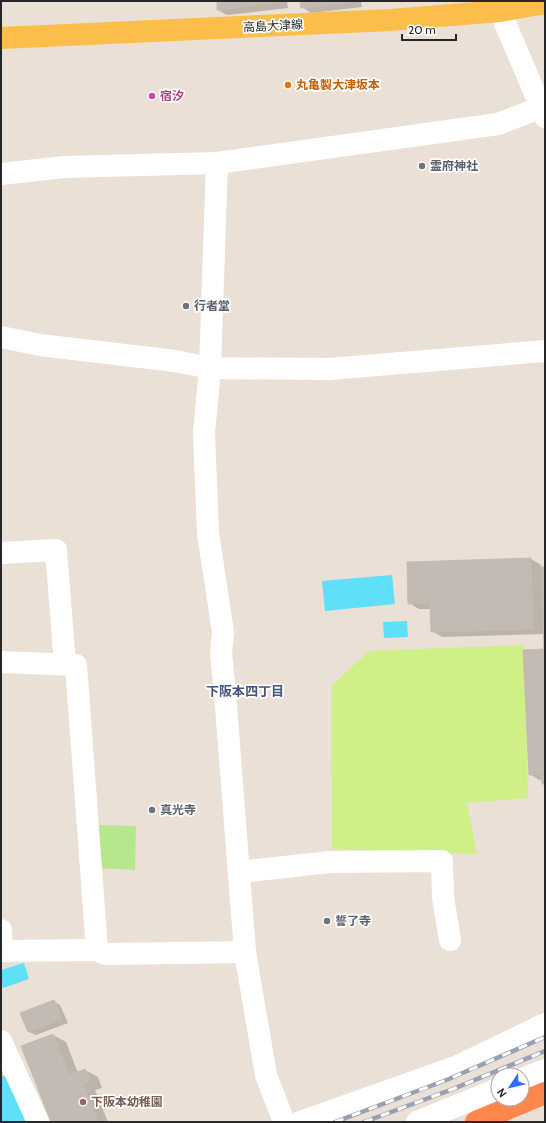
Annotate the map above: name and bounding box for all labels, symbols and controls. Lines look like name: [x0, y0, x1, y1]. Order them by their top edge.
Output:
street label: 高島大津線: [243, 16, 303, 35]
scale bar: [402, 16, 456, 42]
text: 20 m: [408, 22, 436, 37]
place label: 丸亀製大津坂本: [296, 77, 380, 92]
marker: 丸亀製大津坂本: [283, 80, 293, 90]
place label: 宿汐: [160, 88, 184, 103]
marker: 宿汐: [147, 91, 157, 101]
place label: 霊府神社: [430, 158, 478, 173]
marker: 霊府神社: [417, 161, 427, 171]
place label: 行者堂: [194, 298, 230, 313]
marker: 行者堂: [181, 301, 191, 311]
district label: 下阪本四丁目: [206, 683, 284, 699]
place label: 真光寺: [160, 802, 196, 817]
marker: 真光寺: [147, 805, 157, 815]
place label: 誓了寺: [335, 913, 371, 928]
marker: 誓了寺: [322, 916, 332, 926]
north arrow: [490, 1067, 530, 1107]
text: N: [494, 1086, 510, 1100]
place label: 下阪本幼稚園: [91, 1094, 163, 1109]
marker: 下阪本幼稚園: [78, 1097, 88, 1107]

